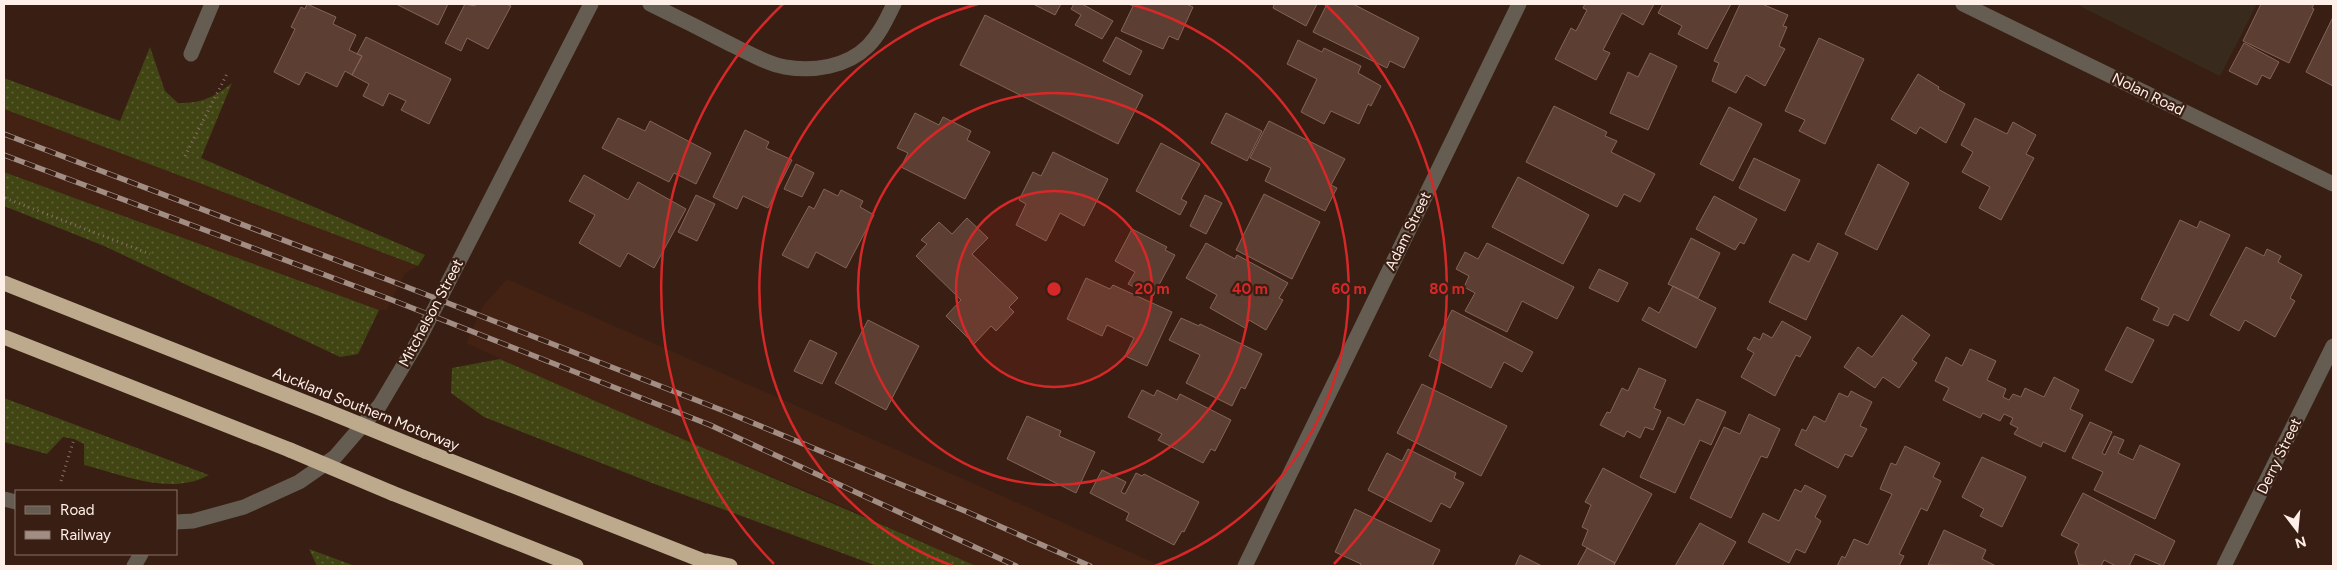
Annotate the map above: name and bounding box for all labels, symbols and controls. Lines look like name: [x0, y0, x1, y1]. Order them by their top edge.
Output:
street label: Nolan Road: [2109, 69, 2187, 119]
street label: Adam Street: [1381, 189, 1435, 273]
street label: Mitchelson Street: [395, 256, 467, 370]
centre of rings: [1045, 280, 1063, 298]
text: 20 m: [1134, 280, 1170, 298]
text: 40 m: [1232, 280, 1268, 298]
text: 60 m: [1331, 280, 1367, 298]
text: 80 m: [1429, 280, 1465, 298]
street label: Auckland Southern Motorway: [270, 363, 462, 455]
street label: Derry Street: [2253, 415, 2305, 497]
legend: [15, 490, 178, 555]
text: Road: [60, 501, 95, 519]
north arrow: [2272, 505, 2322, 555]
text: Railway: [60, 526, 111, 544]
text: N: [2293, 532, 2308, 552]

